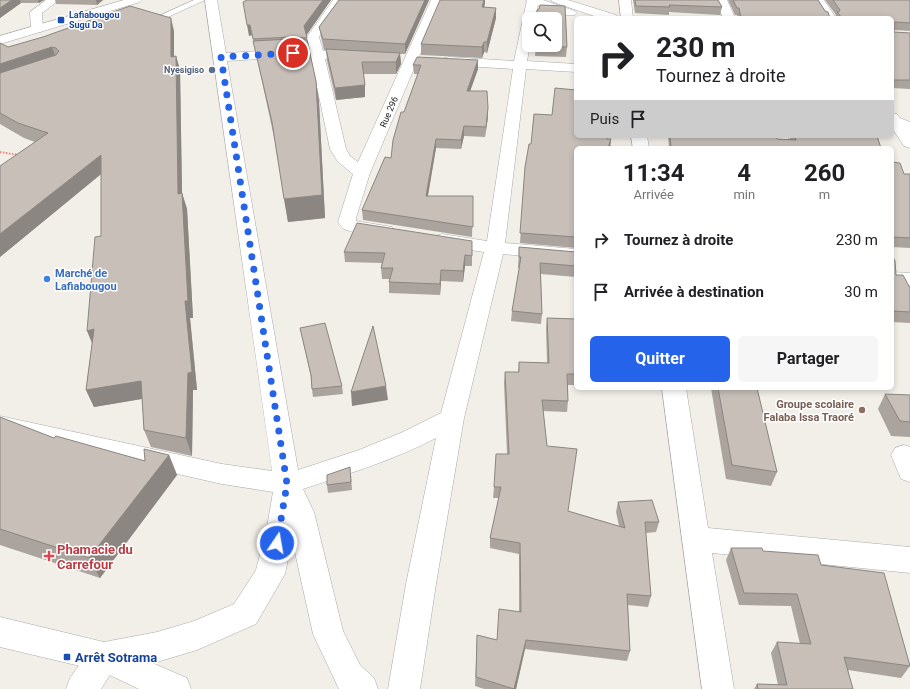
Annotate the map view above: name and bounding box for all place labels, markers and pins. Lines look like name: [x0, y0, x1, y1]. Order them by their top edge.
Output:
place label: Lafiabougou Sugu Da: [69, 10, 119, 30]
marker: Lafiabougou Sugu Da: [56, 15, 66, 25]
pin: [276, 36, 310, 70]
place label: Nyesigiso: [164, 65, 204, 75]
marker: Nyesigiso: [207, 65, 217, 75]
place label: Marché de Lafiabougou: [55, 267, 117, 293]
marker: Marché de Lafiabougou: [42, 274, 52, 284]
place label: Groupe scolaire Falaba Issa Traoré: [764, 398, 854, 424]
marker: Groupe scolaire Falaba Issa Traoré: [857, 405, 867, 415]
place label: Phamacie du Carrefour: [57, 542, 133, 572]
marker: Phamacie du Carrefour: [44, 551, 54, 561]
place label: Arrêt Sotrama: [75, 650, 157, 665]
marker: Arrêt Sotrama: [62, 652, 72, 662]

